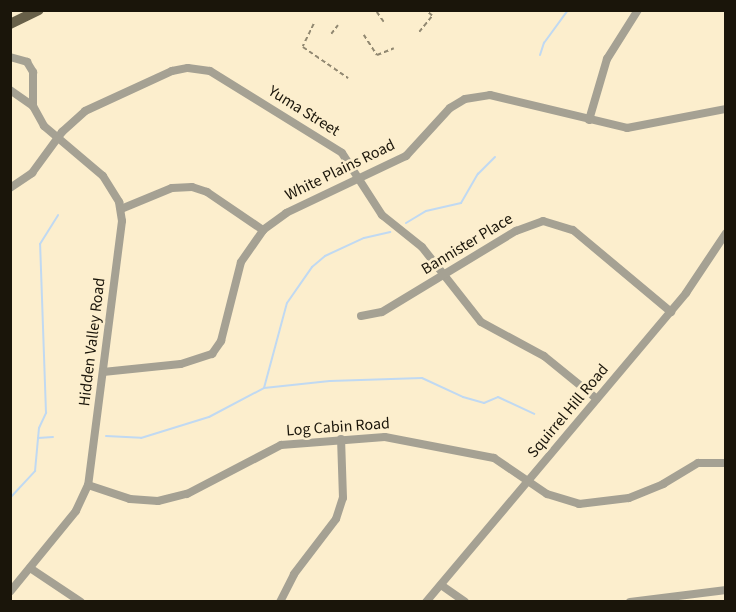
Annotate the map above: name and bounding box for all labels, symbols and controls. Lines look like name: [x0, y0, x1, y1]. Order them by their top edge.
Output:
street label: Yuma Street: [265, 82, 343, 140]
street label: White Plains Road: [282, 135, 398, 205]
street label: Bannister Place: [418, 209, 516, 279]
street label: Hidden Valley Road: [75, 277, 109, 407]
street label: Squirrel Hill Road: [523, 360, 613, 462]
street label: Log Cabin Road: [286, 414, 390, 440]

